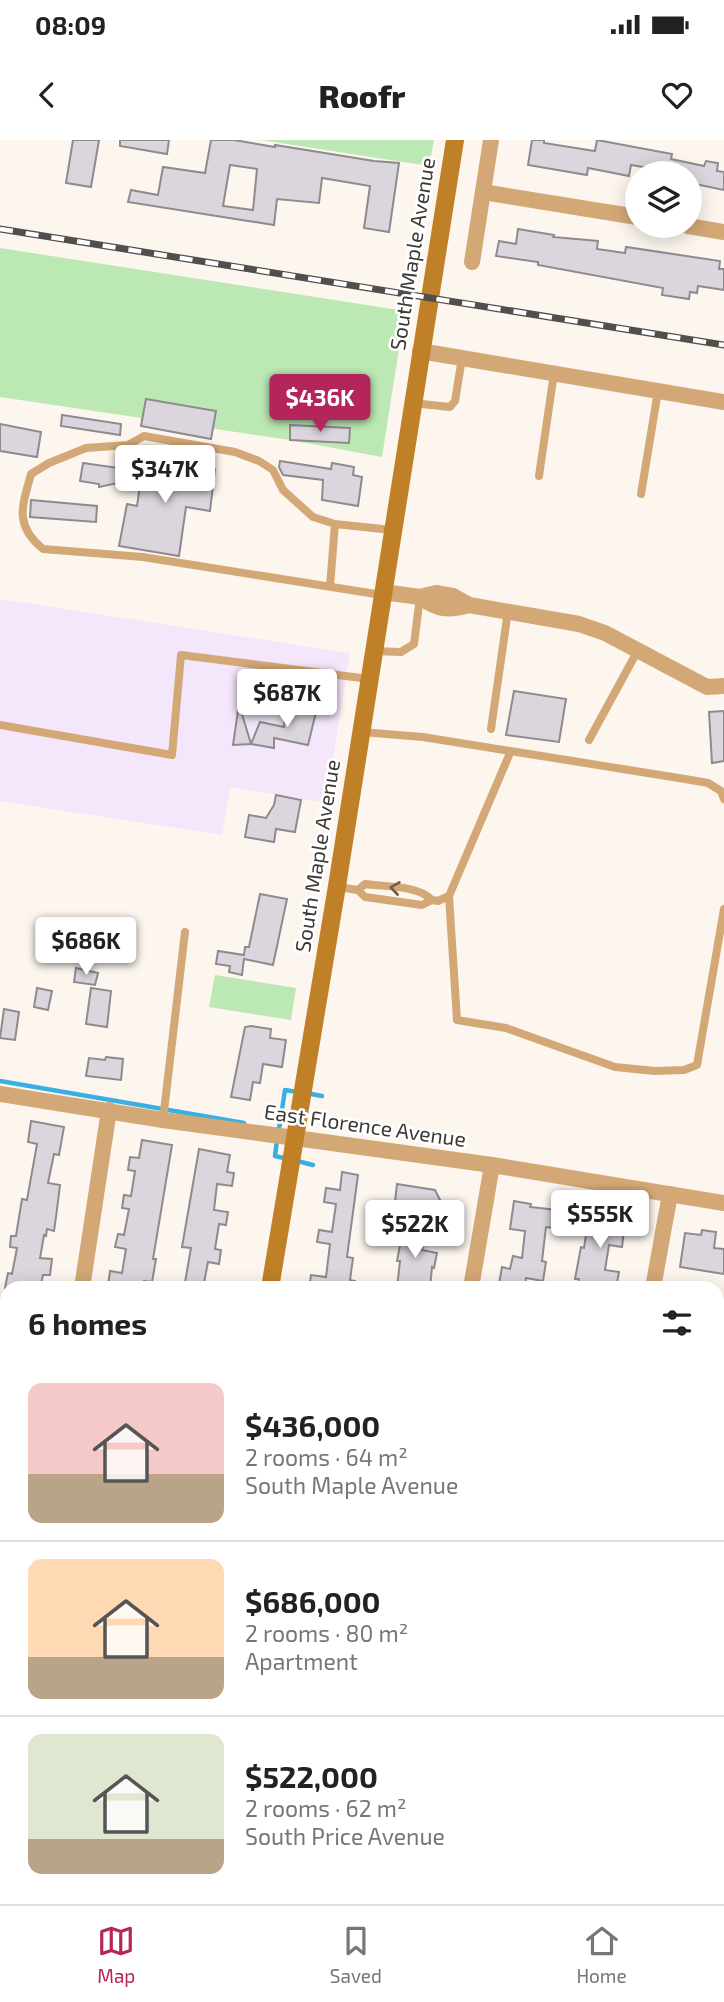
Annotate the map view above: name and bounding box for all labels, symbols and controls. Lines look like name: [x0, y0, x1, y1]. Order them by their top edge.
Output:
text: 08:09: [35, 9, 106, 40]
icon: back: [28, 76, 66, 114]
text: Roofr: [319, 76, 405, 114]
icon: heart: [658, 76, 696, 114]
street label: South Maple Avenue: [384, 156, 439, 352]
map controls: [625, 161, 702, 238]
button: layers: [625, 161, 702, 238]
pin: $436K: [271, 374, 369, 434]
text: $436K: [285, 383, 355, 411]
pin: $347K: [116, 446, 214, 505]
text: $347K: [131, 454, 199, 482]
pin: $687K: [238, 670, 336, 729]
text: $687K: [253, 678, 321, 706]
street label: South Maple Avenue: [289, 758, 344, 954]
one-way arrow: [389, 881, 401, 896]
pin: $686K: [37, 918, 135, 977]
text: $686K: [51, 926, 121, 954]
street label: East Florence Avenue: [263, 1098, 468, 1151]
pin: $555K: [551, 1190, 649, 1250]
text: $555K: [567, 1199, 633, 1227]
pin: $522K: [366, 1200, 464, 1260]
text: $522K: [381, 1209, 449, 1237]
icon: filters: [658, 1304, 696, 1342]
text: 6 homes: [28, 1305, 147, 1341]
text: $436,000: [245, 1407, 380, 1443]
icon: home: [84, 1411, 168, 1495]
text: 2 rooms · 64 m²: [245, 1443, 408, 1471]
text: South Maple Avenue: [245, 1471, 458, 1499]
text: $686,000: [245, 1583, 381, 1619]
icon: home: [84, 1587, 168, 1671]
text: 2 rooms · 80 m²: [245, 1619, 408, 1647]
text: Apartment: [245, 1647, 358, 1675]
text: $522,000: [245, 1758, 378, 1794]
icon: home: [84, 1762, 168, 1846]
text: 2 rooms · 62 m²: [245, 1794, 407, 1822]
text: South Price Avenue: [245, 1822, 445, 1850]
tab: Map: [97, 1922, 135, 1987]
tab: Saved: [330, 1922, 382, 1987]
tab: Home: [576, 1922, 627, 1987]

